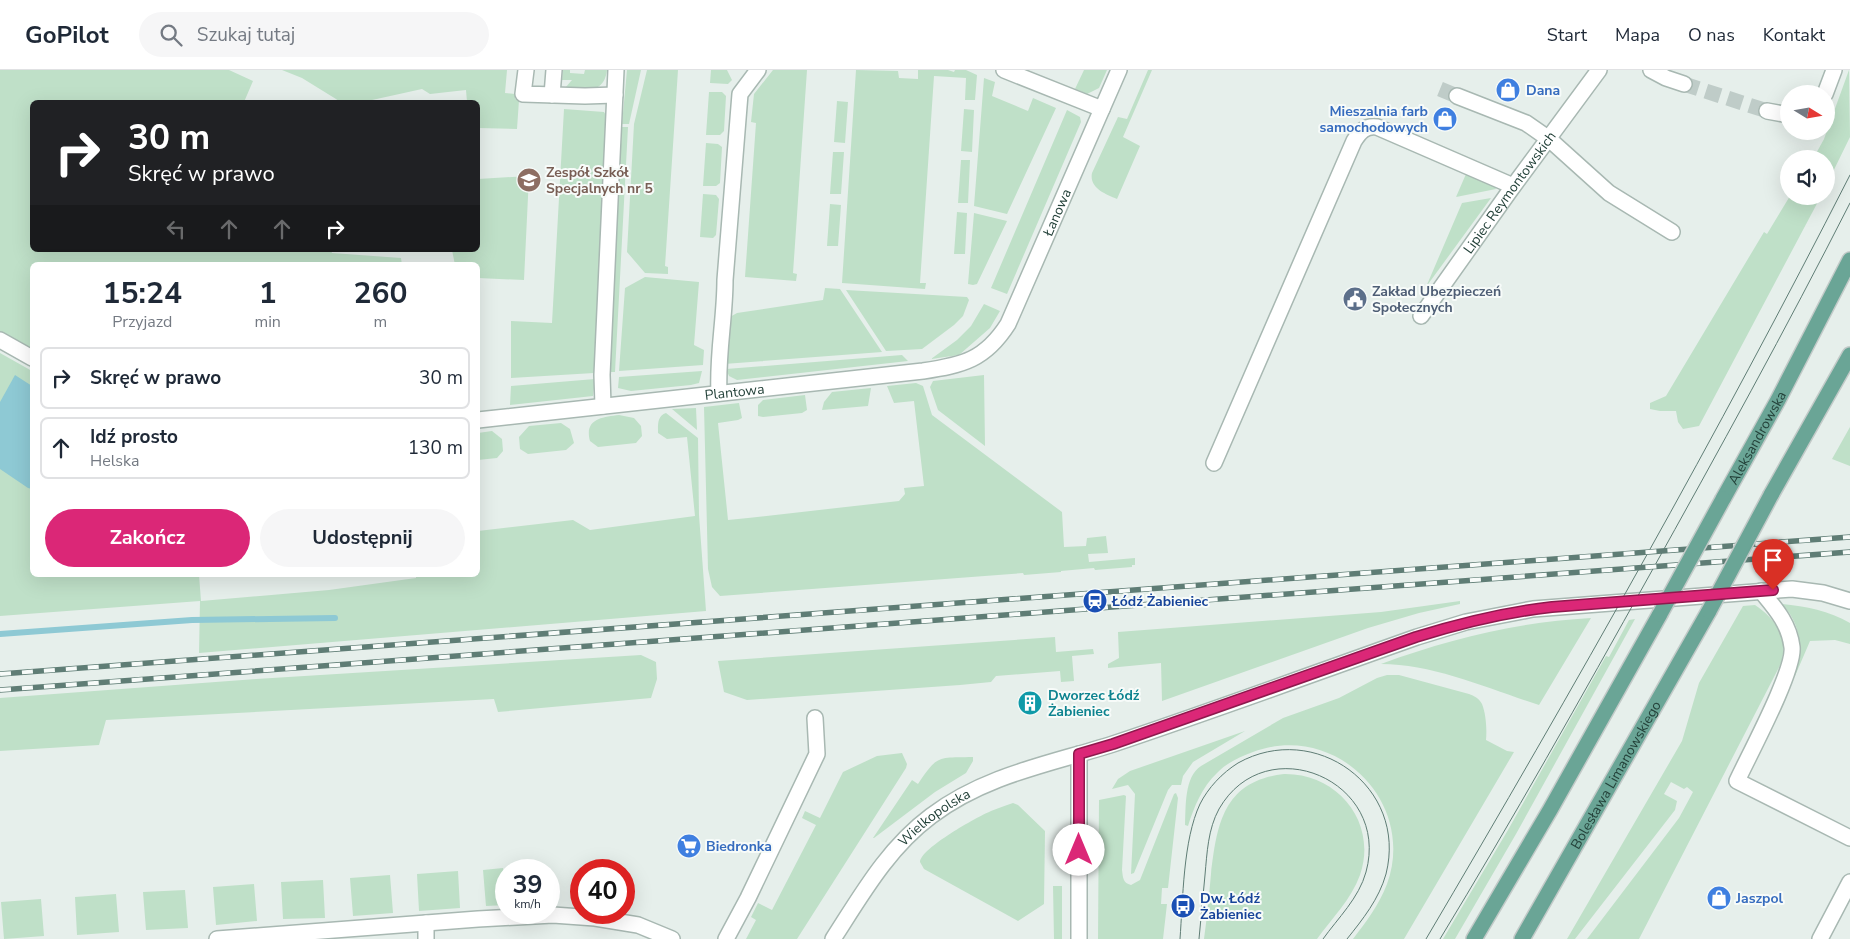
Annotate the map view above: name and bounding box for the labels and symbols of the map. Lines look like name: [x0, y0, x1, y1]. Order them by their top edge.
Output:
shop icon: Dana: [1495, 77, 1521, 103]
place label: Dana: [1526, 81, 1560, 100]
north arrow: [1780, 85, 1835, 140]
place label: Mieszalnia farb samochodowych: [1319, 102, 1428, 137]
shop icon: Mieszalnia farb samochodowych: [1432, 106, 1458, 132]
street label: Lipiec Reymontowskich: [1459, 128, 1561, 258]
place label: Zespół Szkół Specjalnych nr 5: [546, 163, 653, 198]
school or university icon: Zespół Szkół Specjalnych nr 5: [516, 167, 542, 193]
street label: Łanowa: [1038, 186, 1076, 240]
place label: Zakład Ubezpieczeń Społecznych: [1372, 282, 1501, 317]
public building icon: Zakład Ubezpieczeń Społecznych: [1342, 286, 1368, 312]
street label: Plantowa: [704, 380, 765, 405]
street label: Aleksandrowska: [1724, 388, 1791, 488]
pin: [1752, 539, 1794, 590]
station icon: Łódź Żabieniec: [1082, 588, 1108, 614]
place label: Łódź Żabieniec: [1111, 592, 1209, 611]
place label: Dworzec Łódź Żabieniec: [1048, 686, 1140, 721]
building icon: Dworzec Łódź Żabieniec: [1017, 690, 1043, 716]
street label: Bolesława Limanowskiego: [1566, 697, 1666, 853]
street label: Wielkopolska: [894, 784, 974, 851]
position arrow: [1052, 823, 1104, 875]
supermarket icon: Biedronka: [676, 833, 702, 859]
place label: Biedronka: [706, 837, 772, 856]
speed limit sign: 40: [570, 859, 635, 924]
shop icon: Jaszpol: [1706, 885, 1732, 911]
place label: Dw. Łódź Żabieniec: [1200, 889, 1262, 924]
place label: Jaszpol: [1735, 889, 1783, 908]
bus stop icon: Dw. Łódź Żabieniec: [1170, 893, 1196, 919]

